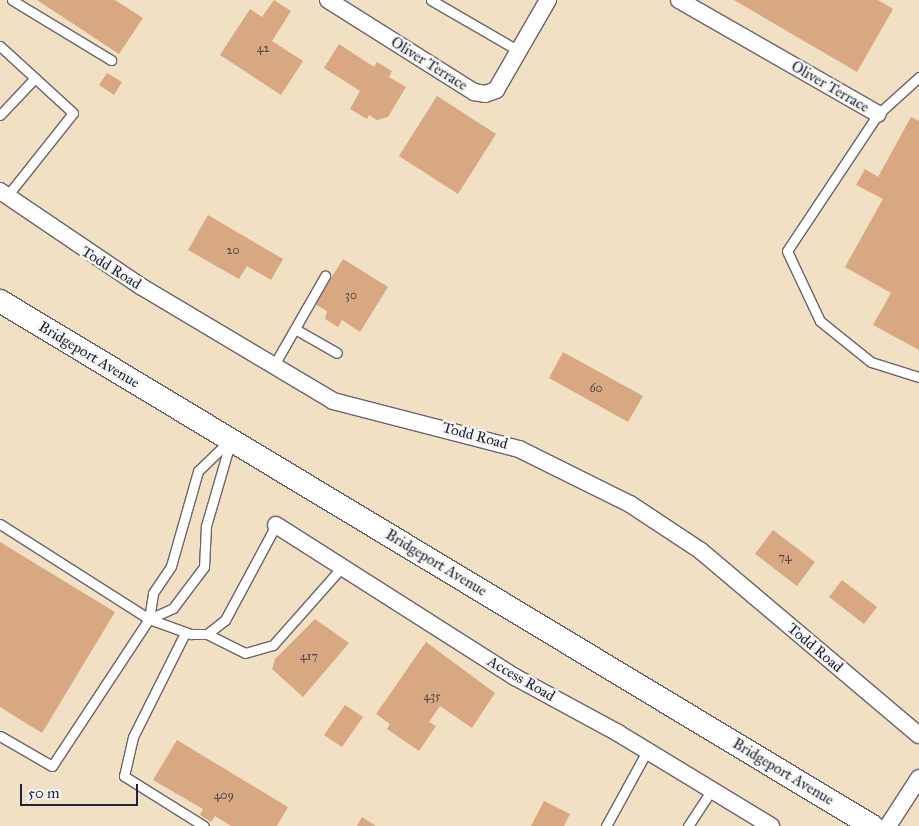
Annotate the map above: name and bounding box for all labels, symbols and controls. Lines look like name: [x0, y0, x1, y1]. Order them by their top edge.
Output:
street label: Oliver Terrace: [387, 33, 471, 95]
house number: 42: [257, 42, 269, 56]
street label: Oliver Terrace: [788, 57, 872, 117]
street label: Todd Road: [78, 243, 144, 293]
house number: 20: [227, 244, 239, 258]
house number: 30: [345, 289, 357, 303]
street label: Bridgeport Avenue: [35, 318, 143, 392]
house number: 60: [589, 382, 603, 396]
street label: Todd Road: [440, 419, 510, 453]
street label: Bridgeport Avenue: [382, 526, 490, 600]
house number: 74: [779, 551, 791, 565]
street label: Todd Road: [784, 620, 846, 676]
house number: 417: [300, 650, 318, 664]
street label: Access Road: [484, 652, 558, 706]
house number: 435: [423, 690, 441, 704]
street label: Bridgeport Avenue: [729, 735, 837, 809]
scale bar: [22, 774, 140, 806]
text: 50 m: [28, 784, 60, 802]
house number: 409: [214, 789, 234, 803]

